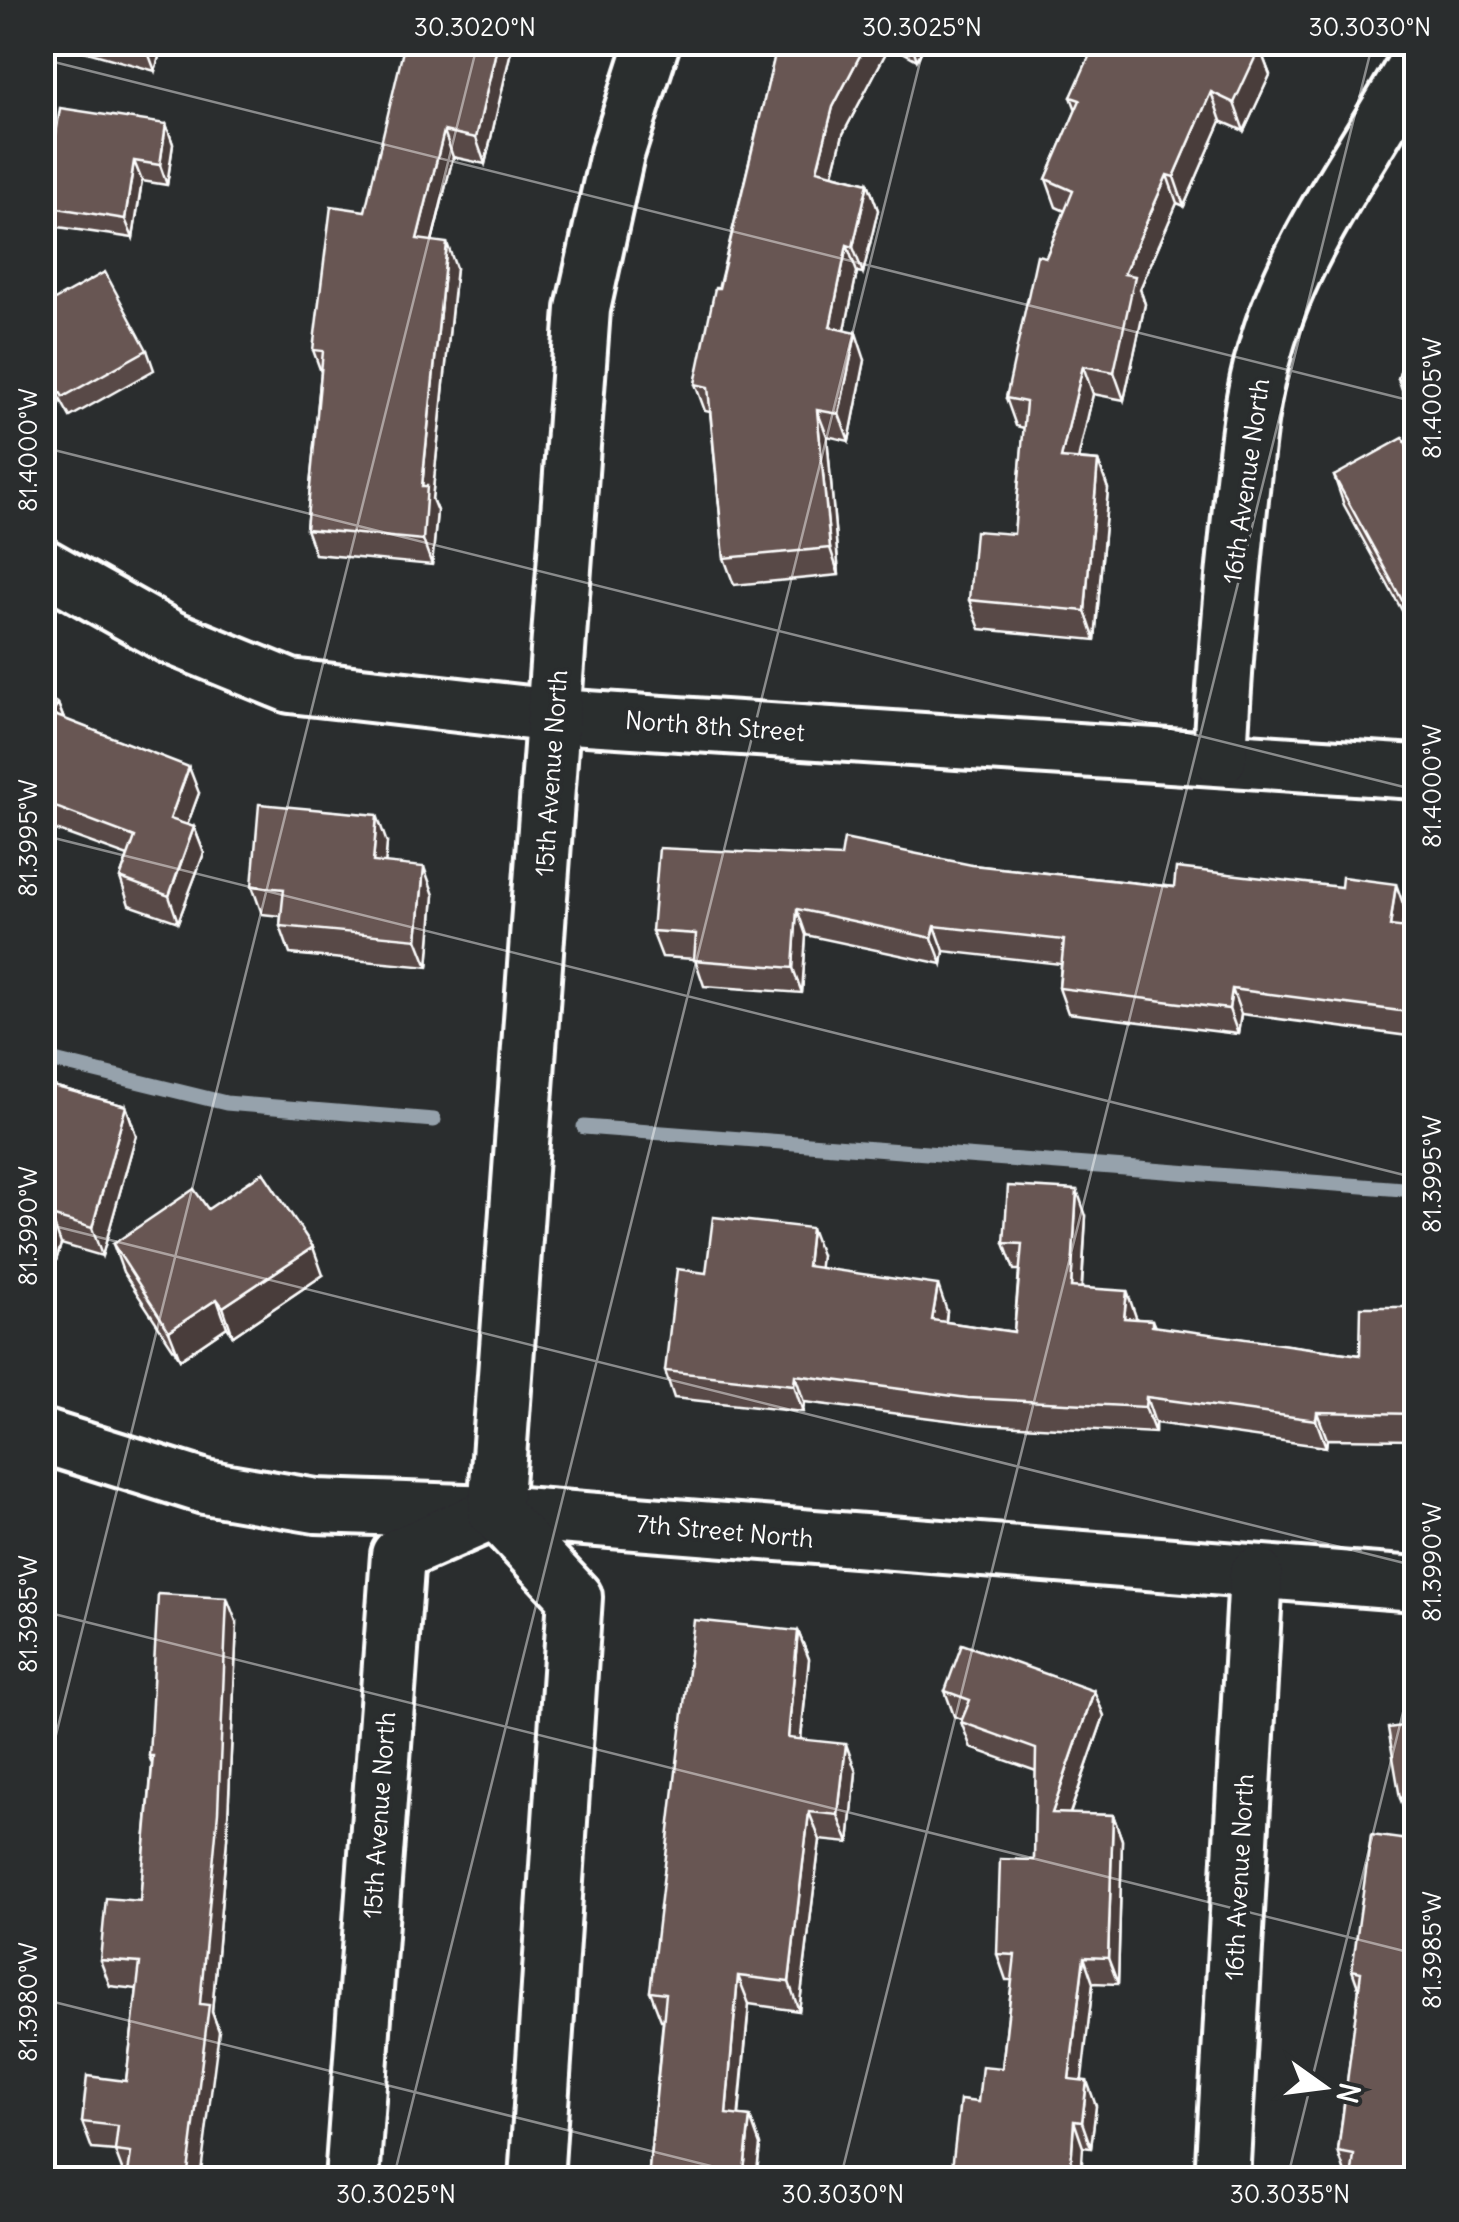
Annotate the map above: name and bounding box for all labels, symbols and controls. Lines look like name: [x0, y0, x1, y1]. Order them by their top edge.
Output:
text: 30.3020°N: [414, 11, 536, 43]
text: 30.3025°N: [862, 11, 982, 43]
text: 30.3030°N: [1309, 11, 1431, 43]
text: 81.4005°W: [1416, 337, 1448, 459]
street label: 16th Avenue North: [1216, 376, 1276, 586]
text: 81.4000°W: [12, 388, 44, 512]
street label: 15th Avenue North: [528, 669, 574, 877]
street label: North 8th Street: [624, 704, 806, 748]
text: 81.4000°W: [1416, 724, 1448, 848]
text: 81.3995°W: [12, 779, 44, 897]
text: 81.3995°W: [1416, 1115, 1448, 1233]
text: 81.3990°W: [12, 1166, 44, 1286]
text: 81.3990°W: [1416, 1502, 1448, 1622]
street label: 7th Street North: [635, 1507, 815, 1555]
text: 81.3985°W: [12, 1555, 44, 1673]
street label: 15th Avenue North: [356, 1711, 402, 1919]
street label: 16th Avenue North: [1218, 1773, 1260, 1981]
text: 81.3985°W: [1416, 1891, 1448, 2009]
text: 81.3980°W: [12, 1942, 44, 2062]
north arrow: [1274, 2037, 1374, 2137]
text: N: [1328, 2079, 1368, 2107]
text: 30.3025°N: [336, 2178, 456, 2210]
text: 30.3030°N: [782, 2178, 904, 2210]
text: 30.3035°N: [1230, 2178, 1350, 2210]

